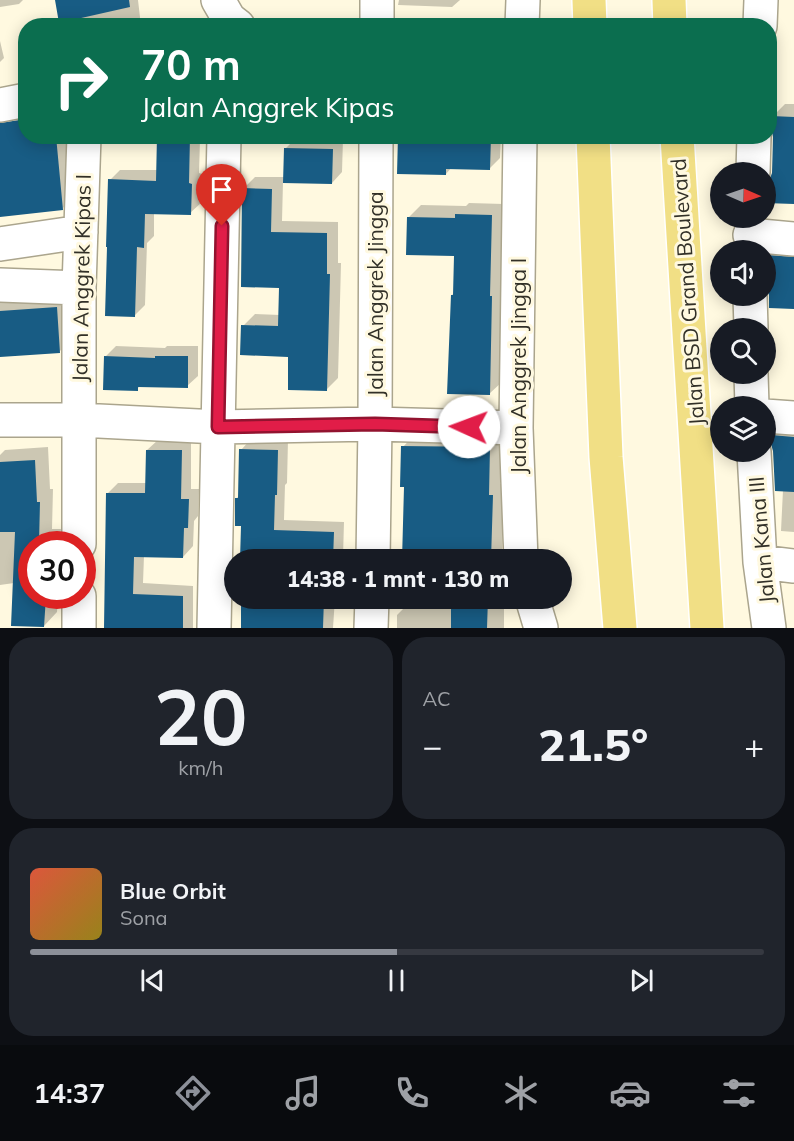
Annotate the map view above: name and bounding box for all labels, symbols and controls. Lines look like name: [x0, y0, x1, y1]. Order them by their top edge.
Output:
text: 70 m: [141, 38, 241, 91]
icon: right: [42, 42, 120, 120]
text: Jalan Anggrek Kipas: [141, 90, 394, 124]
street label: Jalan BSD Grand Boulevard: [665, 158, 709, 426]
north arrow: [710, 162, 776, 228]
map controls: [710, 162, 776, 462]
pin: [196, 164, 247, 226]
icon: arrive: [205, 173, 238, 206]
street label: Jalan Anggrek Kipas I: [66, 174, 96, 382]
street label: Jalan Anggrek Jingga: [362, 191, 388, 397]
button: sound: [710, 240, 776, 306]
street label: Jalan Anggrek Jingga I: [505, 258, 531, 474]
button: search: [710, 318, 776, 384]
position arrow: [437, 395, 501, 459]
button: layers: [710, 396, 776, 462]
street label: Jalan Kana III: [742, 475, 780, 605]
speed limit sign: 30: [18, 531, 96, 609]
text: 14:38 · 1 mnt · 130 m: [287, 565, 509, 593]
text: 20: [154, 667, 248, 765]
text: AC: [423, 686, 451, 711]
text: 21.5°: [538, 716, 648, 772]
text: −: [423, 725, 442, 766]
text: +: [744, 725, 764, 766]
text: km/h: [178, 755, 223, 780]
text: Blue Orbit: [120, 877, 226, 905]
text: Sona: [120, 905, 168, 930]
icon: previous: [136, 964, 169, 997]
icon: pause: [380, 964, 413, 997]
icon: next: [625, 964, 658, 997]
icon: directions: [172, 1072, 214, 1114]
icon: music: [282, 1072, 324, 1114]
icon: phone: [391, 1072, 433, 1114]
icon: climate: [500, 1072, 542, 1114]
icon: car: [609, 1072, 651, 1114]
icon: filters: [718, 1072, 760, 1114]
text: 14:37: [34, 1076, 105, 1110]

